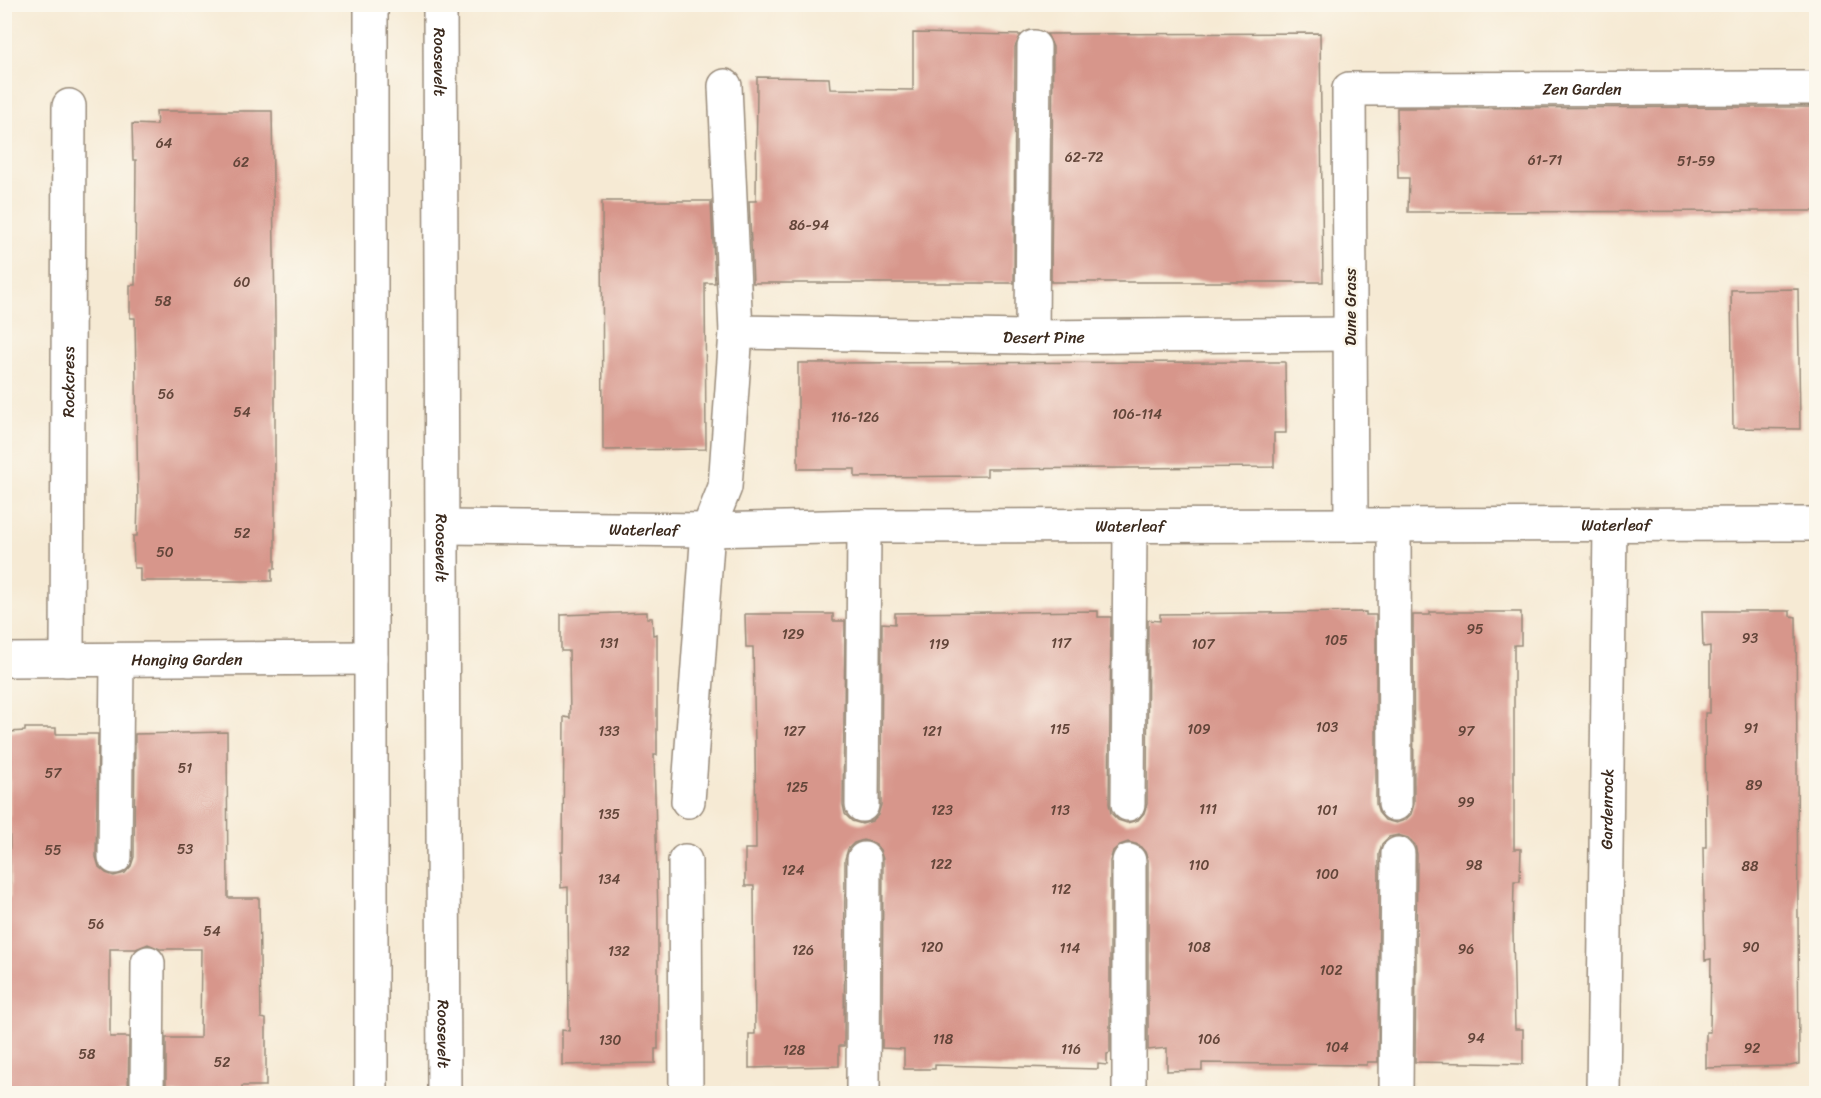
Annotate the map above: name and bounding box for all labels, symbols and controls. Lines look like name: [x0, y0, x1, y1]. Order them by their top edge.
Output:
street label: Roosevelt: [425, 28, 454, 96]
street label: Zen Garden: [1542, 74, 1622, 104]
house number: 64: [156, 131, 173, 156]
house number: 62-72: [1065, 145, 1103, 170]
house number: 61-71: [1528, 148, 1562, 173]
house number: 51-59: [1677, 149, 1716, 174]
house number: 62: [233, 150, 249, 175]
house number: 86-94: [789, 213, 829, 238]
street label: Dune Grass: [1336, 268, 1365, 346]
house number: 60: [234, 270, 251, 295]
house number: 58: [155, 289, 172, 314]
street label: Desert Pine: [1003, 323, 1085, 352]
street label: Rockcress: [54, 346, 83, 418]
house number: 56: [158, 382, 174, 407]
house number: 54: [233, 400, 251, 425]
house number: 106-114: [1112, 402, 1162, 427]
house number: 116-126: [831, 405, 879, 430]
street label: Waterleaf: [1581, 510, 1653, 539]
street label: Waterleaf: [1095, 511, 1167, 541]
street label: Roosevelt: [427, 514, 456, 582]
street label: Waterleaf: [609, 515, 681, 545]
house number: 52: [234, 521, 250, 546]
house number: 50: [156, 540, 174, 565]
house number: 95: [1466, 617, 1484, 642]
house number: 129: [782, 622, 805, 647]
house number: 93: [1742, 626, 1758, 651]
house number: 105: [1324, 628, 1348, 653]
house number: 131: [599, 631, 619, 656]
house number: 117: [1051, 631, 1072, 656]
house number: 119: [929, 632, 950, 657]
house number: 107: [1192, 632, 1215, 657]
street label: Hanging Garden: [131, 645, 243, 674]
house number: 103: [1316, 715, 1339, 740]
house number: 91: [1744, 716, 1758, 741]
house number: 115: [1050, 717, 1071, 742]
house number: 109: [1187, 717, 1211, 742]
house number: 133: [598, 719, 620, 744]
house number: 127: [783, 719, 806, 744]
house number: 121: [922, 719, 942, 744]
house number: 97: [1458, 719, 1475, 744]
house number: 51: [178, 756, 192, 781]
house number: 57: [45, 761, 62, 786]
street label: Gardenrock: [1592, 768, 1622, 850]
house number: 89: [1745, 773, 1763, 798]
house number: 125: [786, 775, 809, 800]
house number: 99: [1457, 790, 1475, 815]
house number: 111: [1199, 797, 1217, 822]
house number: 123: [931, 798, 953, 823]
house number: 113: [1050, 798, 1070, 823]
house number: 101: [1317, 798, 1337, 823]
house number: 135: [598, 802, 621, 827]
house number: 53: [177, 837, 193, 862]
house number: 55: [44, 838, 62, 863]
house number: 122: [930, 852, 952, 877]
house number: 110: [1189, 853, 1210, 878]
house number: 98: [1465, 853, 1483, 878]
house number: 88: [1742, 854, 1759, 879]
house number: 124: [782, 858, 805, 883]
house number: 100: [1315, 862, 1339, 887]
house number: 134: [598, 867, 620, 892]
house number: 112: [1051, 877, 1071, 902]
house number: 56: [88, 912, 104, 937]
house number: 54: [203, 919, 221, 944]
house number: 120: [921, 935, 944, 960]
house number: 108: [1187, 935, 1211, 960]
house number: 90: [1742, 935, 1760, 960]
house number: 114: [1060, 936, 1081, 961]
house number: 96: [1458, 937, 1474, 962]
house number: 126: [792, 938, 814, 963]
house number: 132: [608, 939, 630, 964]
house number: 102: [1320, 958, 1342, 983]
street label: Roosevelt: [429, 1000, 458, 1068]
house number: 94: [1467, 1026, 1485, 1051]
house number: 118: [933, 1027, 954, 1052]
house number: 106: [1198, 1027, 1220, 1052]
house number: 130: [599, 1028, 621, 1053]
house number: 104: [1325, 1035, 1349, 1060]
house number: 92: [1744, 1036, 1760, 1061]
house number: 116: [1061, 1037, 1081, 1062]
house number: 128: [783, 1038, 806, 1063]
house number: 58: [79, 1042, 96, 1067]
house number: 52: [214, 1050, 230, 1075]

